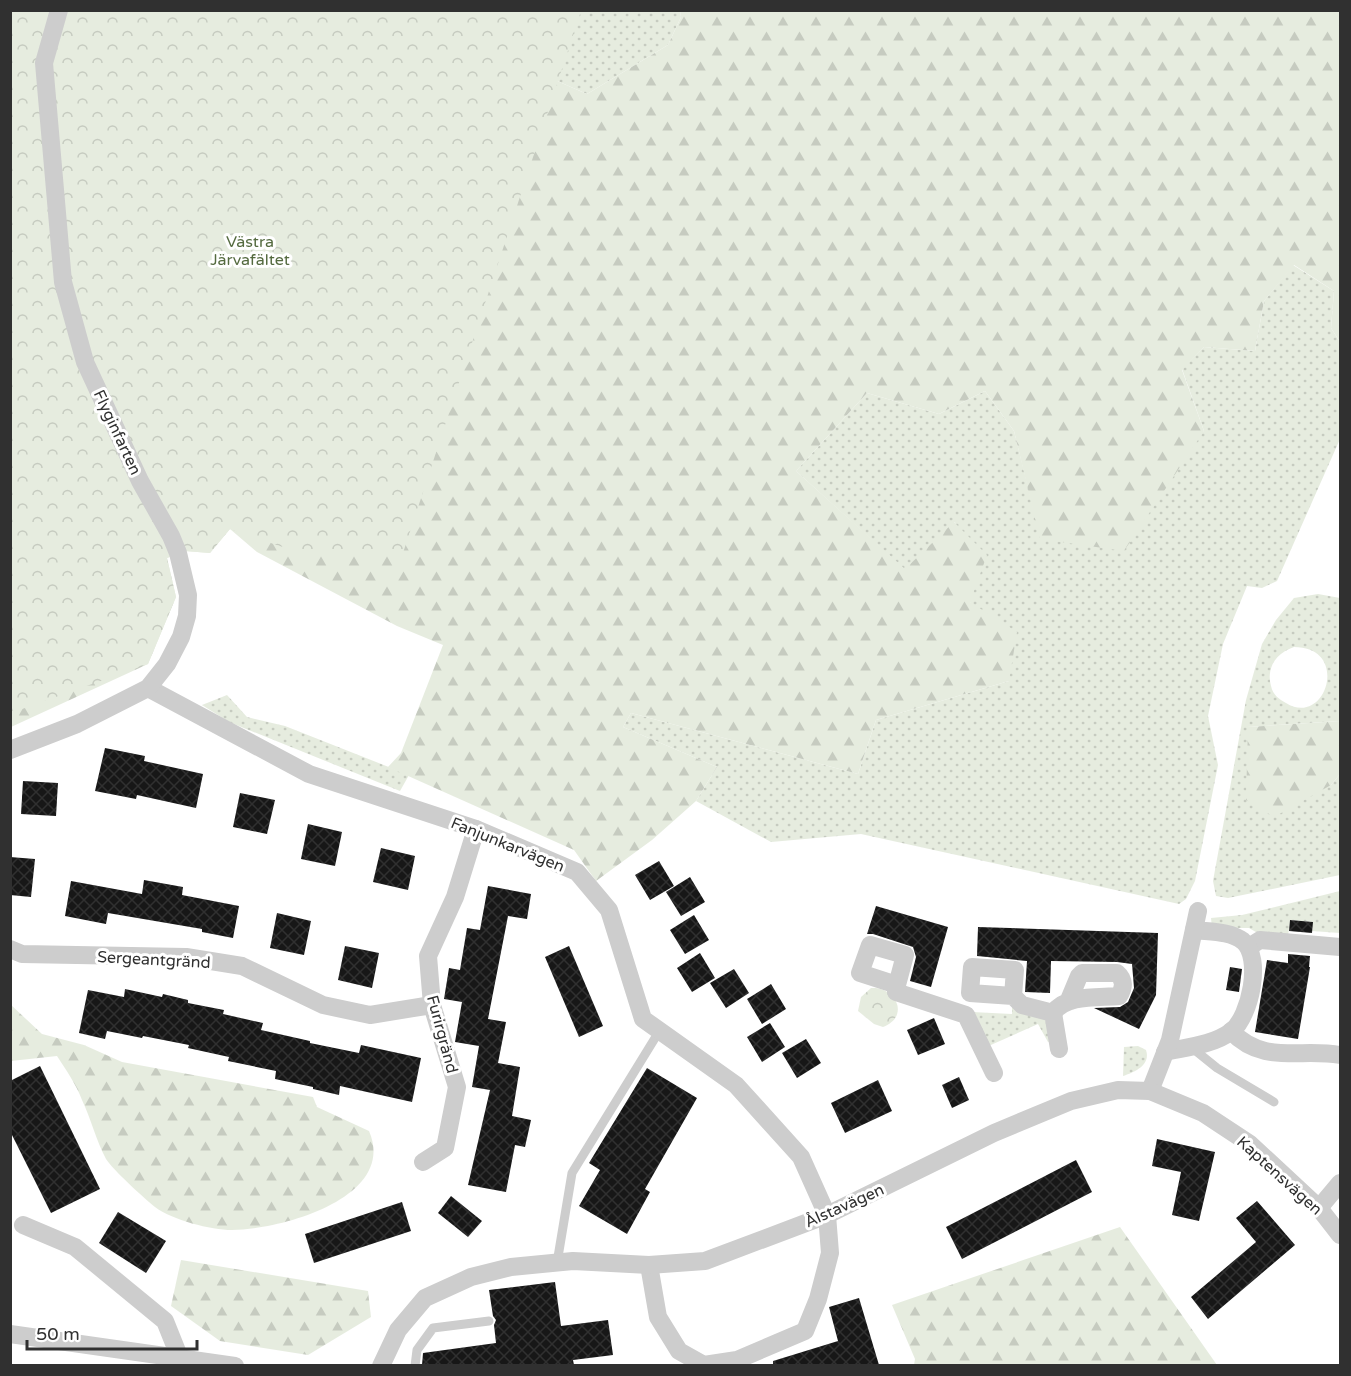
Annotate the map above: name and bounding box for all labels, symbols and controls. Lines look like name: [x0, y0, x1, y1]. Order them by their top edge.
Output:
park label: Västra Järvafältet: [210, 232, 290, 270]
street label: Flyginfarten: [89, 387, 145, 478]
street label: Fanjunkarvägen: [448, 813, 567, 877]
street label: Sergeantgränd: [97, 947, 211, 973]
street label: Furirgränd: [422, 993, 462, 1075]
street label: Kaptensvägen: [1232, 1132, 1326, 1219]
street label: Ålstavägen: [802, 1180, 887, 1232]
scale bar: [27, 1313, 196, 1351]
text: 50 m: [36, 1323, 80, 1345]

